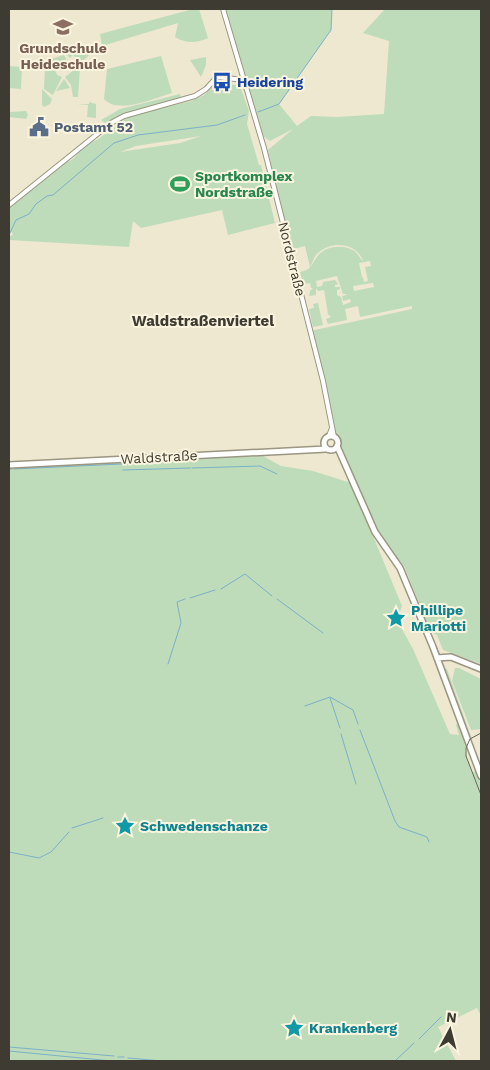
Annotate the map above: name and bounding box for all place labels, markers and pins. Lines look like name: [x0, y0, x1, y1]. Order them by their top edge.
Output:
school or university icon: Grundschule Heideschule: [52, 16, 74, 38]
place label: Grundschule Heideschule: [19, 40, 107, 72]
bus stop icon: Heidering: [211, 71, 233, 93]
place label: Heidering: [237, 74, 303, 90]
public building icon: Postamt 52: [28, 116, 50, 138]
place label: Postamt 52: [54, 119, 133, 135]
place label: Sportkomplex Nordstraße: [195, 168, 293, 200]
sports icon: Sportkomplex Nordstraße: [169, 173, 191, 195]
place label: Phillipe Mariotti: [411, 602, 466, 634]
place icon: Phillipe Mariotti: [385, 607, 407, 629]
place icon: Schwedenschanze: [114, 815, 136, 837]
place label: Schwedenschanze: [140, 818, 268, 834]
place icon: Krankenberg: [283, 1017, 305, 1039]
place label: Krankenberg: [309, 1020, 397, 1036]

